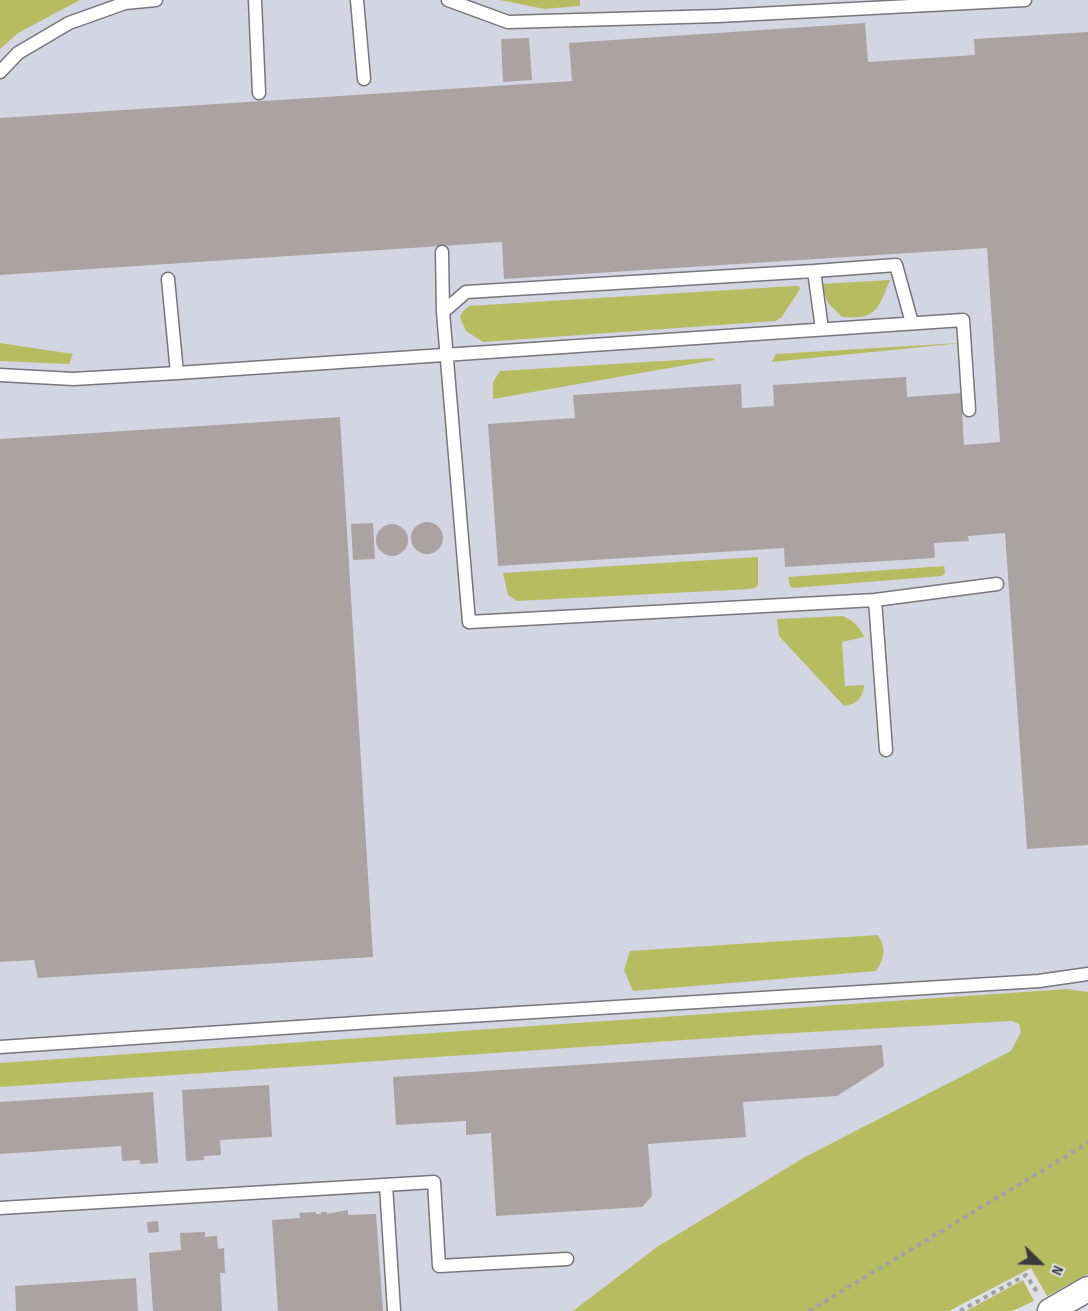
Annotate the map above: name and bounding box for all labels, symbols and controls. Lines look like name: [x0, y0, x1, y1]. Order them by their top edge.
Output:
north arrow: [1010, 1233, 1070, 1293]
text: N: [1047, 1263, 1067, 1278]

